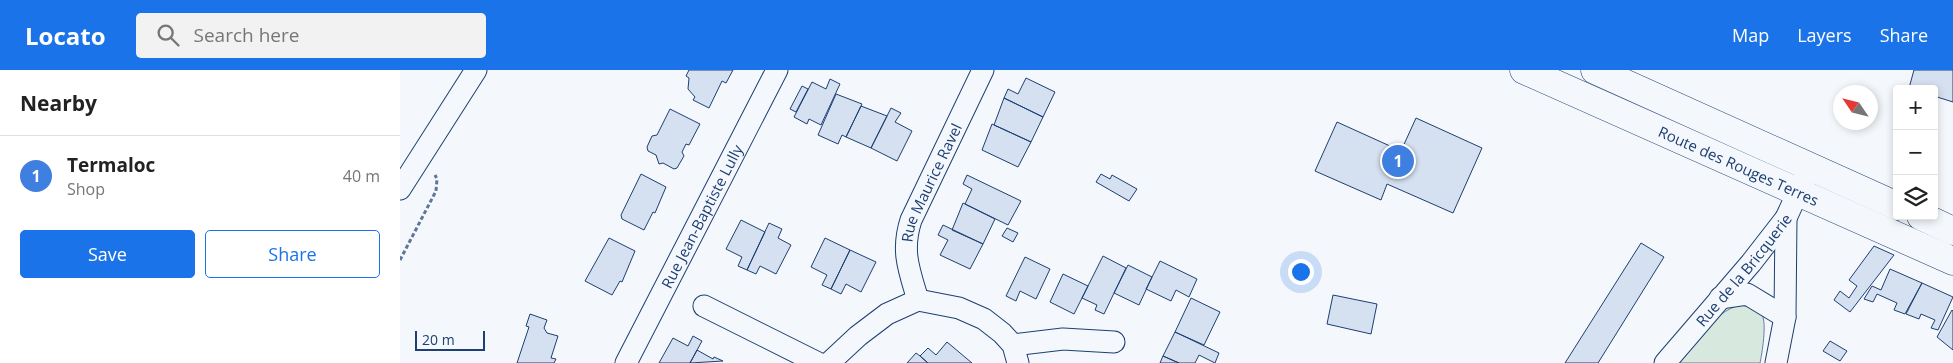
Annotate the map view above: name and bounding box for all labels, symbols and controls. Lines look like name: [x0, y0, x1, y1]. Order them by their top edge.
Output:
search box: [136, 13, 486, 58]
text: Locato: [25, 19, 106, 52]
icon: search: [154, 21, 182, 49]
text: Search here: [194, 22, 299, 48]
text: Map: [1732, 23, 1769, 47]
text: Layers: [1797, 23, 1852, 47]
text: Share: [1880, 23, 1928, 47]
north arrow: [1833, 85, 1878, 130]
map controls: [1893, 85, 1938, 220]
button: +: [1893, 85, 1938, 130]
text: Nearby: [20, 89, 97, 117]
street label: Rue Maurice Ravel: [897, 120, 966, 243]
street label: Route des Rouges Terres: [1655, 121, 1822, 210]
button: −: [1893, 130, 1938, 175]
street label: Rue Jean-Baptiste Lully: [656, 141, 747, 292]
pin: 1: [1382, 142, 1414, 180]
text: Termaloc: [67, 152, 155, 178]
text: 1: [31, 165, 41, 187]
text: 40 m: [343, 165, 380, 187]
button: layers: [1893, 175, 1938, 220]
text: Shop: [67, 178, 105, 200]
street label: Rue de la Bricquerie: [1691, 209, 1796, 330]
button: Save: [20, 230, 195, 278]
button: Share: [205, 230, 380, 278]
your location: [1288, 259, 1314, 285]
scale bar: [415, 328, 485, 351]
text: 20 m: [422, 330, 455, 349]

